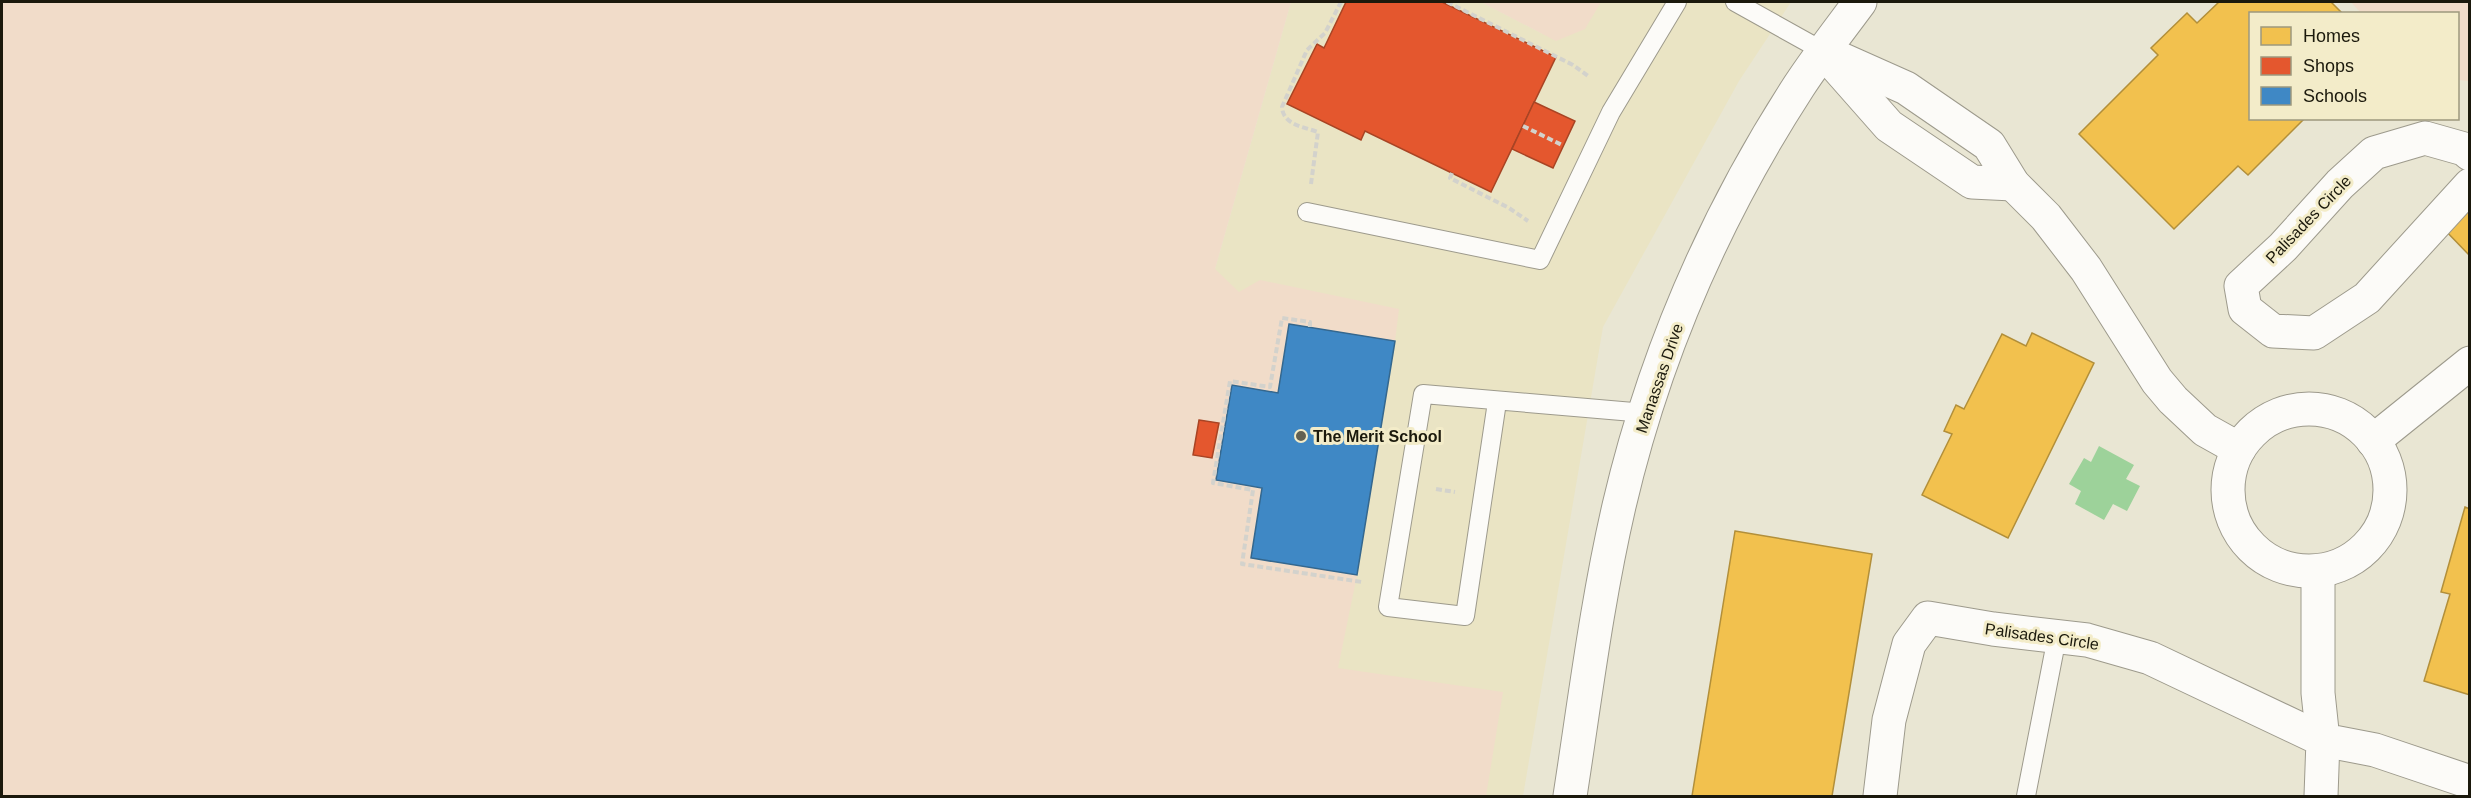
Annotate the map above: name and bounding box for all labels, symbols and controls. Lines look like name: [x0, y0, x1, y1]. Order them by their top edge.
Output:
legend: [2249, 12, 2459, 120]
text: Homes: [2303, 26, 2360, 46]
text: Shops: [2303, 56, 2354, 76]
text: Schools: [2303, 86, 2367, 106]
street label: Palisades Circle: [2262, 172, 2354, 267]
street label: Manassas Drive: [1633, 321, 1686, 435]
place label: The Merit School: [1313, 428, 1442, 445]
marker: The Merit School: [1294, 429, 1308, 443]
street label: Palisades Circle: [1984, 620, 2100, 653]

